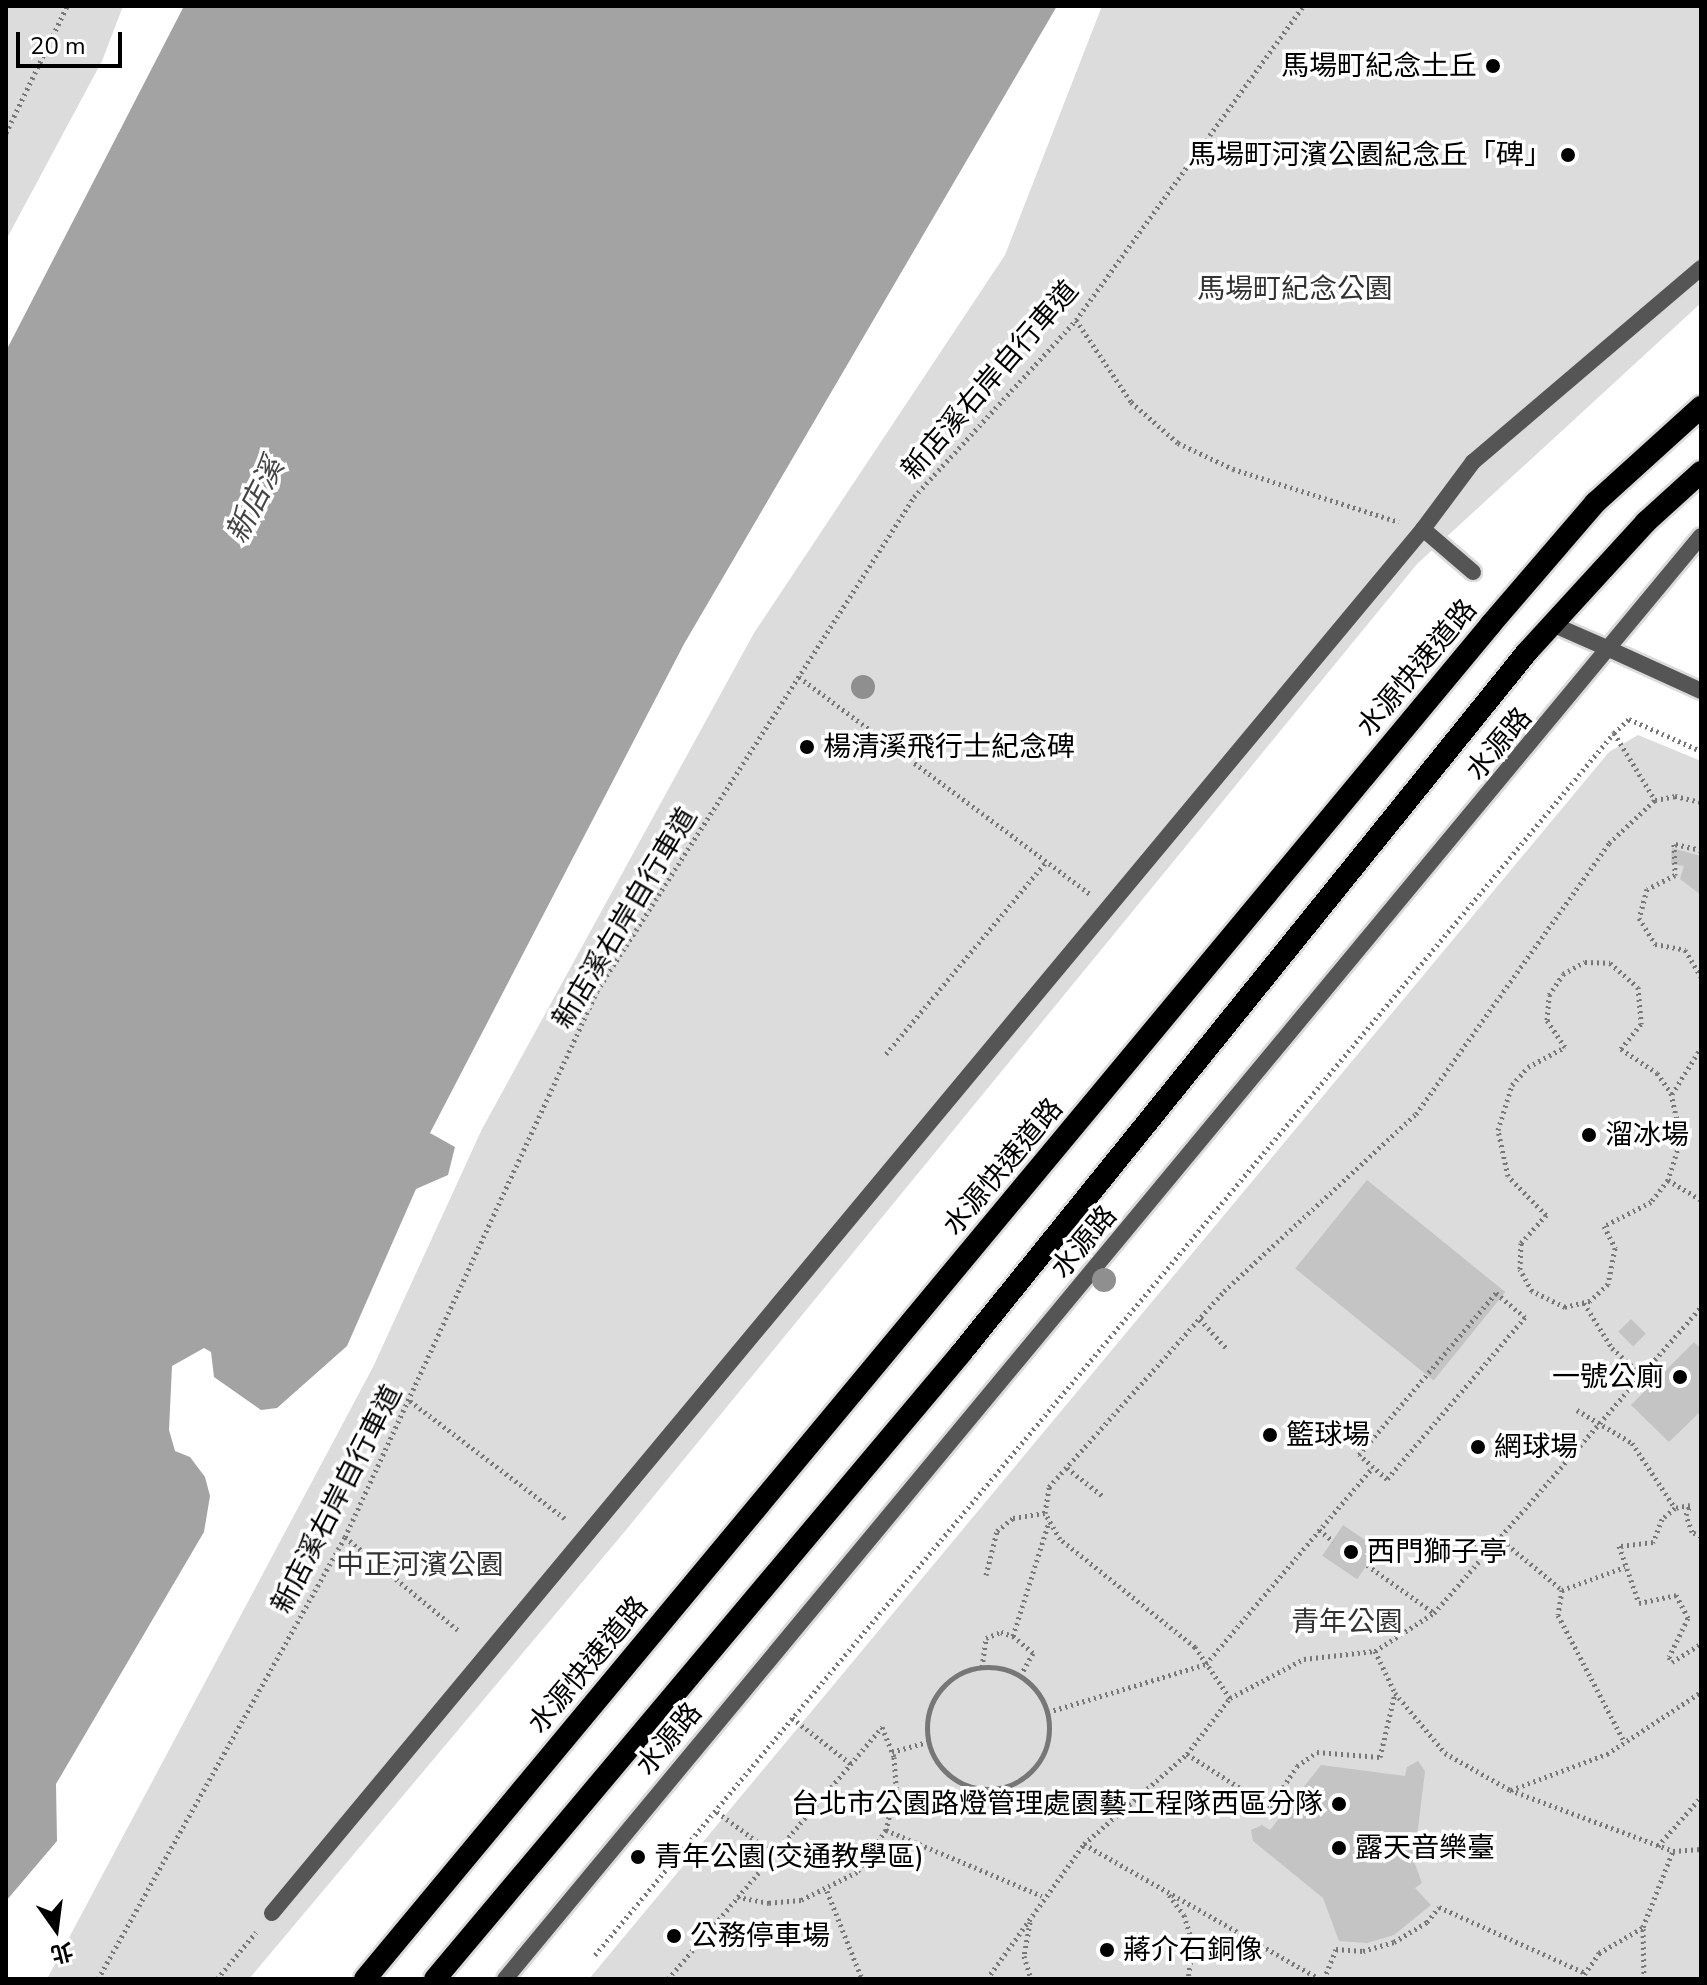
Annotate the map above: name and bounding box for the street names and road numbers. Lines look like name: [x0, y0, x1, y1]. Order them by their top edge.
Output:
street label: 新店溪右岸自行車道: [895, 274, 1085, 486]
street label: 水源快速道路: [1350, 593, 1484, 743]
street label: 水源路: [1459, 701, 1539, 787]
street label: 新店溪右岸自行車道: [546, 801, 704, 1035]
street label: 水源快速道路: [936, 1092, 1070, 1242]
street label: 水源路: [1044, 1199, 1124, 1285]
street label: 新店溪右岸自行車道: [265, 1379, 409, 1619]
street label: 水源快速道路: [521, 1590, 655, 1740]
street label: 水源路: [629, 1696, 709, 1782]

